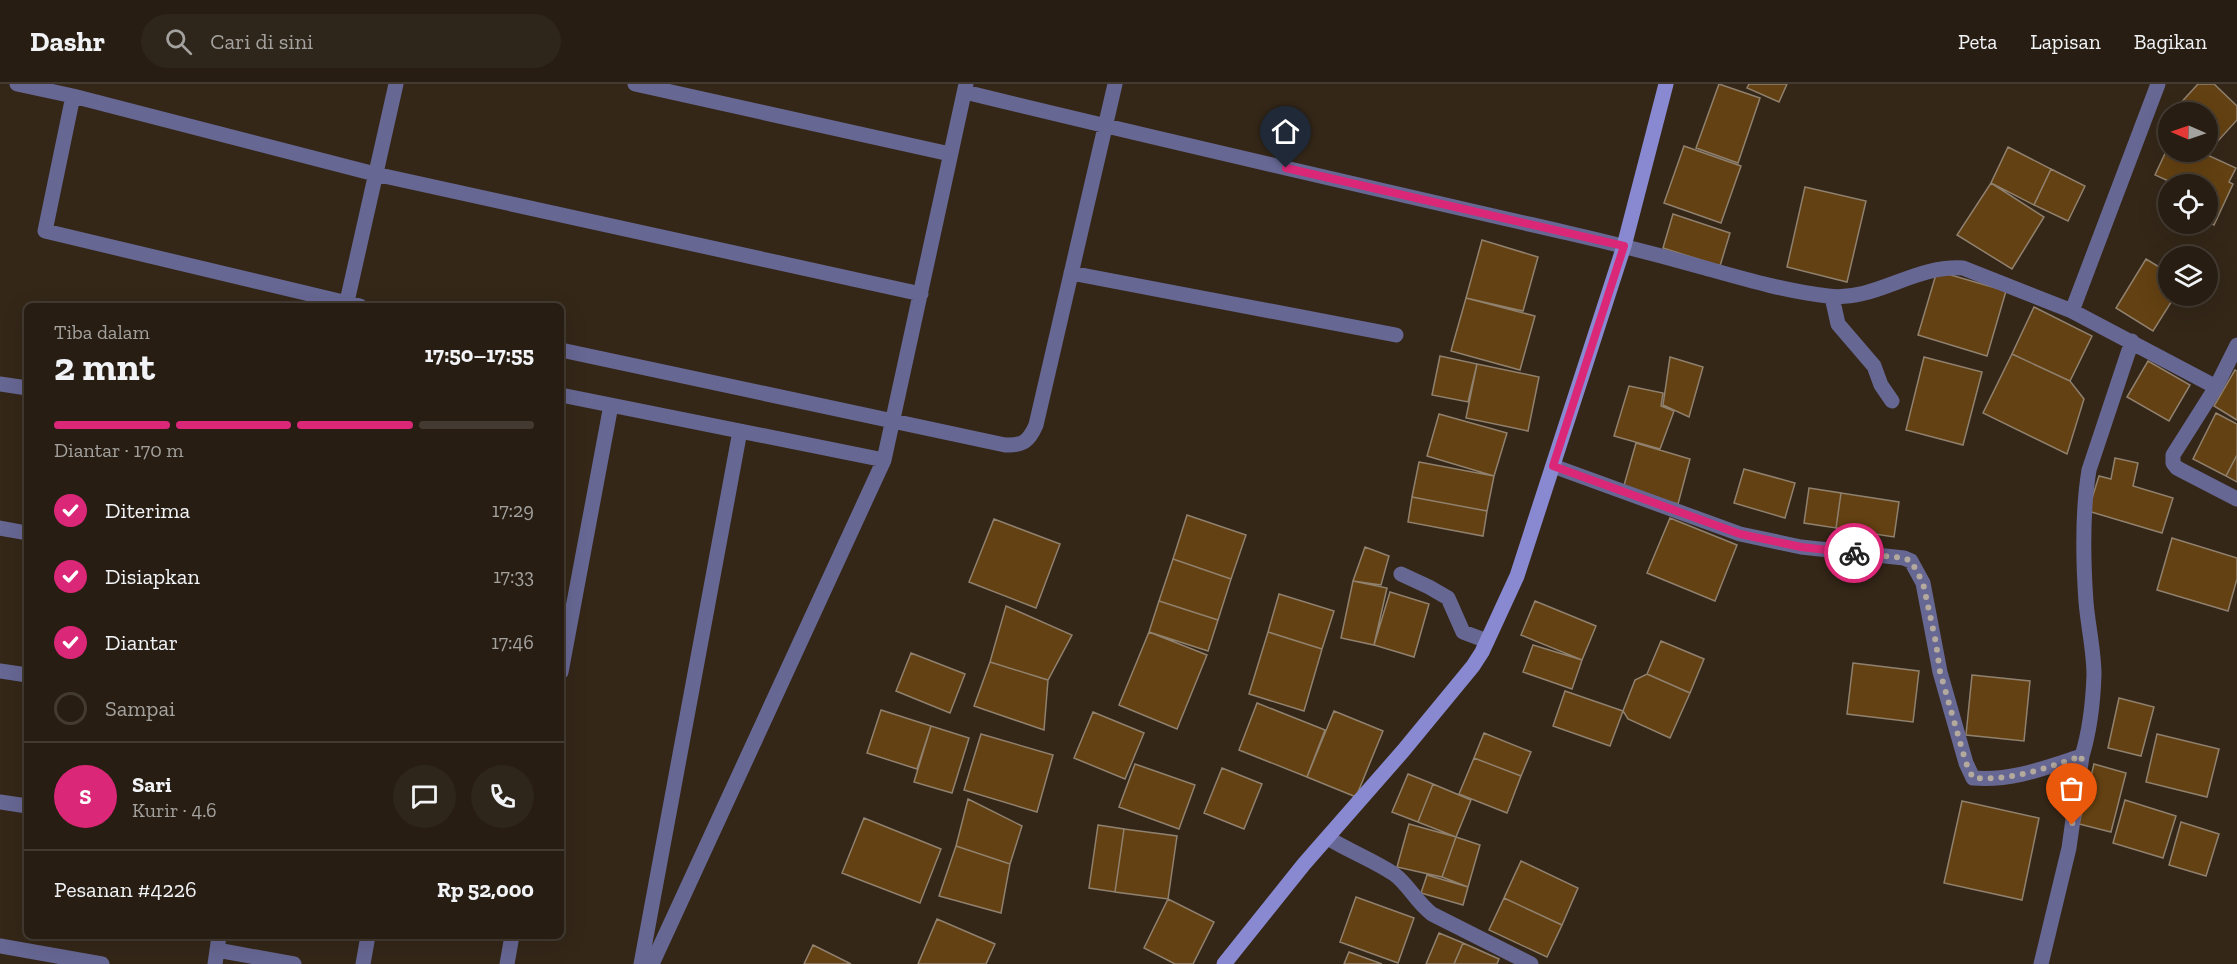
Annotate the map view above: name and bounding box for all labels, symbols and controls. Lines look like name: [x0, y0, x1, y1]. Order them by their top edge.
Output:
search box: [141, 14, 561, 68]
text: Dashr: [30, 25, 105, 58]
icon: search: [162, 25, 195, 58]
text: Cari di sini: [210, 28, 313, 55]
text: Peta: [1958, 29, 1997, 54]
text: Lapisan: [2030, 29, 2101, 54]
text: Bagikan: [2134, 29, 2207, 54]
north arrow: [2158, 102, 2218, 162]
map controls: [2158, 102, 2218, 306]
pin: [1260, 106, 1311, 168]
icon: home: [1269, 115, 1302, 148]
button: locate: [2158, 174, 2218, 234]
button: layers: [2158, 246, 2218, 306]
text: Tiba dalam: [54, 320, 150, 344]
text: 17:50–17:55: [425, 341, 534, 368]
text: 2 mnt: [54, 343, 155, 390]
text: Diantar · 170 m: [54, 438, 184, 462]
icon: check: [54, 494, 87, 527]
text: Diterima: [105, 497, 190, 524]
text: 17:29: [492, 498, 534, 522]
courier: [1824, 523, 1884, 583]
icon: bike: [1838, 537, 1871, 570]
icon: check: [54, 560, 87, 593]
text: Disiapkan: [105, 563, 200, 590]
text: 17:33: [493, 564, 534, 588]
icon: check: [54, 626, 87, 659]
text: Diantar: [105, 629, 178, 656]
text: 17:46: [491, 630, 534, 654]
text: Sampai: [105, 695, 175, 722]
pin: [2046, 763, 2097, 825]
button: chat: [393, 765, 456, 828]
button: phone: [471, 765, 534, 828]
text: Sari: [132, 771, 172, 798]
icon: bag: [2055, 772, 2088, 805]
text: S: [79, 783, 92, 810]
text: Kurir · 4.6: [132, 798, 217, 822]
text: Pesanan #4226: [54, 876, 197, 903]
text: Rp 52,000: [437, 876, 534, 903]

